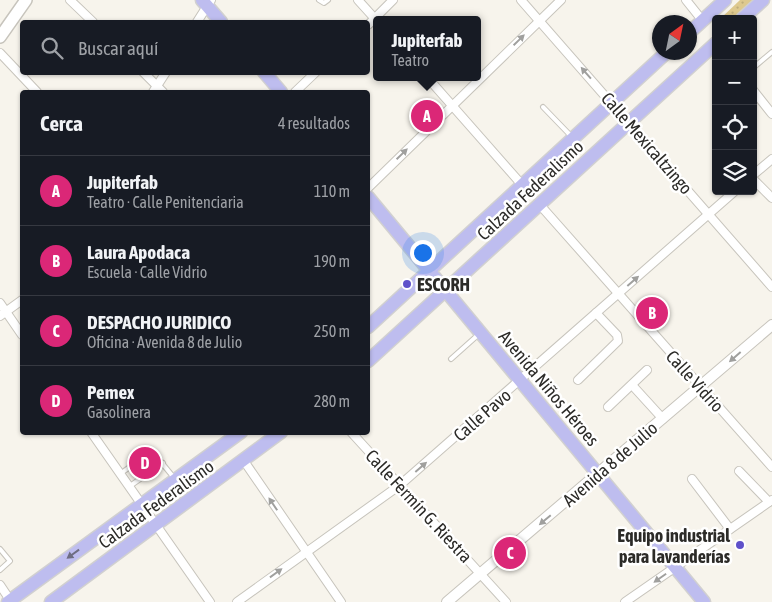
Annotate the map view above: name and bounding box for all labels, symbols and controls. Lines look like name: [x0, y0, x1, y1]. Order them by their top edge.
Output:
north arrow: [652, 15, 697, 60]
map controls: [712, 15, 757, 195]
button: +: [712, 15, 757, 60]
popup: [373, 16, 481, 81]
search box: [20, 20, 370, 75]
text: Jupiterfab: [391, 29, 463, 51]
icon: search: [38, 34, 66, 62]
one-way arrow: [512, 34, 524, 46]
text: Buscar aquí: [78, 37, 158, 59]
text: Teatro: [391, 51, 429, 69]
button: −: [712, 60, 757, 105]
one-way arrow: [580, 67, 591, 80]
street label: Calle Mexicaltzingo: [597, 88, 697, 198]
pin: A: [411, 97, 443, 135]
button: locate: [712, 105, 757, 150]
text: Cerca: [40, 111, 83, 135]
text: 4 resultados: [278, 114, 350, 132]
street label: Calzada Federalismo: [473, 136, 587, 244]
one-way arrow: [396, 148, 408, 160]
button: layers: [712, 150, 757, 195]
text: Jupiterfab: [87, 171, 158, 193]
text: A: [52, 182, 60, 200]
text: 110 m: [314, 182, 350, 200]
text: Teatro · Calle Penitenciaria: [87, 193, 244, 211]
your location: [410, 240, 436, 266]
text: Laura Apodaca: [87, 241, 190, 263]
text: B: [52, 252, 60, 270]
text: 190 m: [314, 252, 350, 270]
text: Escuela · Calle Vidrio: [87, 263, 207, 281]
place label: ESCORH: [417, 274, 470, 295]
one-way arrow: [626, 275, 638, 287]
marker: ESCORH: [401, 278, 413, 290]
pin: B: [636, 294, 668, 332]
text: DESPACHO JURIDICO: [87, 311, 231, 333]
text: C: [52, 322, 60, 340]
text: 250 m: [314, 322, 350, 340]
street label: Avenida Niños Héroes: [495, 326, 603, 450]
text: Oficina · Avenida 8 de Julio: [87, 333, 242, 351]
street label: Calle Vidrio: [662, 346, 728, 416]
one-way arrow: [729, 351, 741, 362]
text: Pemex: [87, 381, 135, 403]
street label: Calle Pavo: [449, 384, 515, 446]
text: D: [52, 392, 60, 410]
text: 280 m: [314, 392, 350, 410]
text: Gasolinera: [87, 403, 151, 421]
street label: Avenida 8 de Julio: [558, 417, 662, 511]
pin: D: [129, 444, 161, 482]
street label: Calle Fermín G. Riestra: [361, 445, 477, 567]
street label: Calzada Federalismo: [94, 455, 218, 553]
one-way arrow: [415, 461, 428, 472]
one-way arrow: [268, 497, 278, 511]
one-way arrow: [539, 514, 552, 525]
place label: Equipo industrial para lavanderías: [617, 525, 731, 567]
pin: C: [494, 534, 526, 572]
marker: Equipo industrial para lavanderías: [734, 539, 746, 551]
one-way arrow: [67, 549, 80, 559]
one-way arrow: [270, 569, 283, 579]
one-way arrow: [653, 573, 667, 583]

